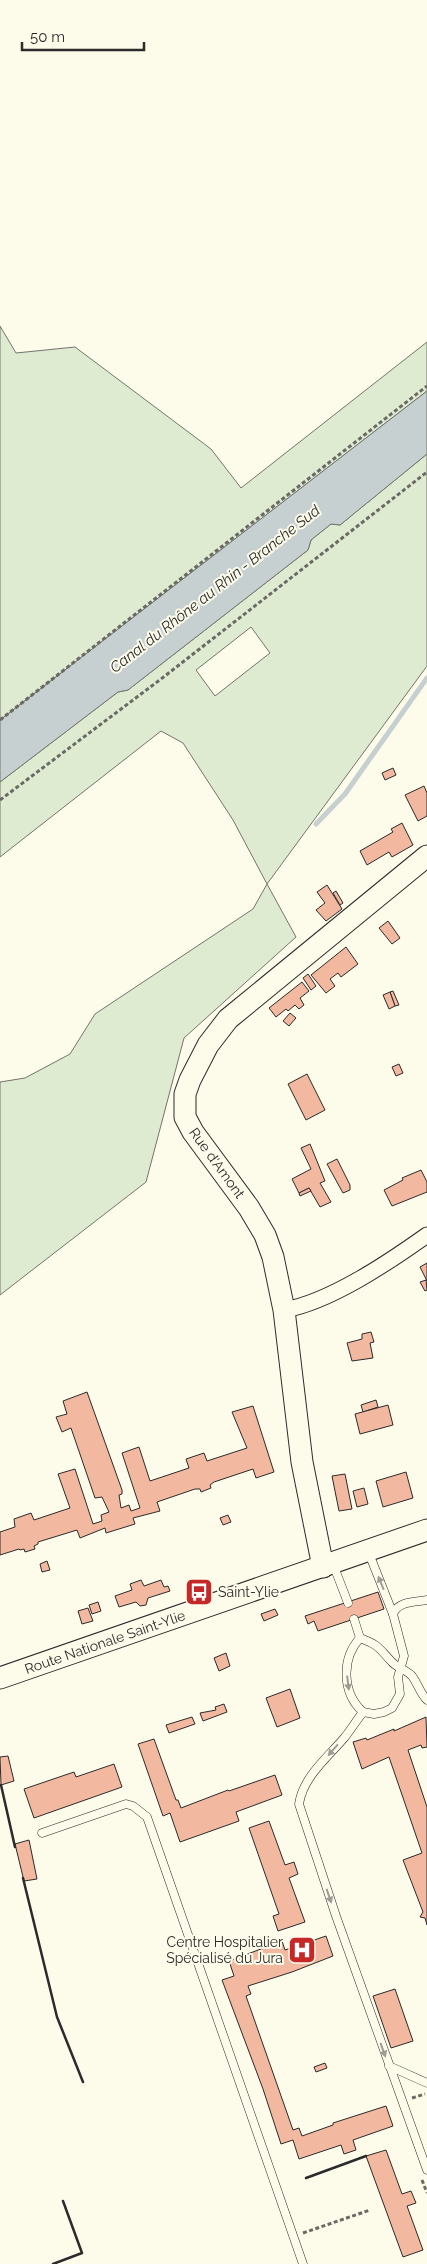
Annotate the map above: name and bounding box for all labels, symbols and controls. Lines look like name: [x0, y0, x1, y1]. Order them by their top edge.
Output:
scale bar: [22, 20, 145, 52]
text: 50 m: [30, 28, 65, 46]
water label: Canal du Rhône au Rhin - Branche Sud: [106, 501, 324, 677]
street label: Rue d'Amont: [186, 1125, 248, 1202]
one-way arrow: [376, 1576, 384, 1590]
bus stop icon: Saint-Ylie: [184, 1577, 214, 1607]
place label: Saint-Ylie: [218, 1584, 279, 1600]
street label: Route Nationale Saint-Ylie: [23, 1607, 187, 1677]
one-way arrow: [344, 1676, 352, 1692]
one-way arrow: [328, 1744, 339, 1757]
one-way arrow: [326, 1889, 333, 1904]
place label: Centre Hospitalier Spécialisé du Jura: [166, 1934, 283, 1966]
hospital icon: Centre Hospitalier Spécialisé du Jura: [287, 1935, 317, 1965]
one-way arrow: [380, 2042, 387, 2057]

